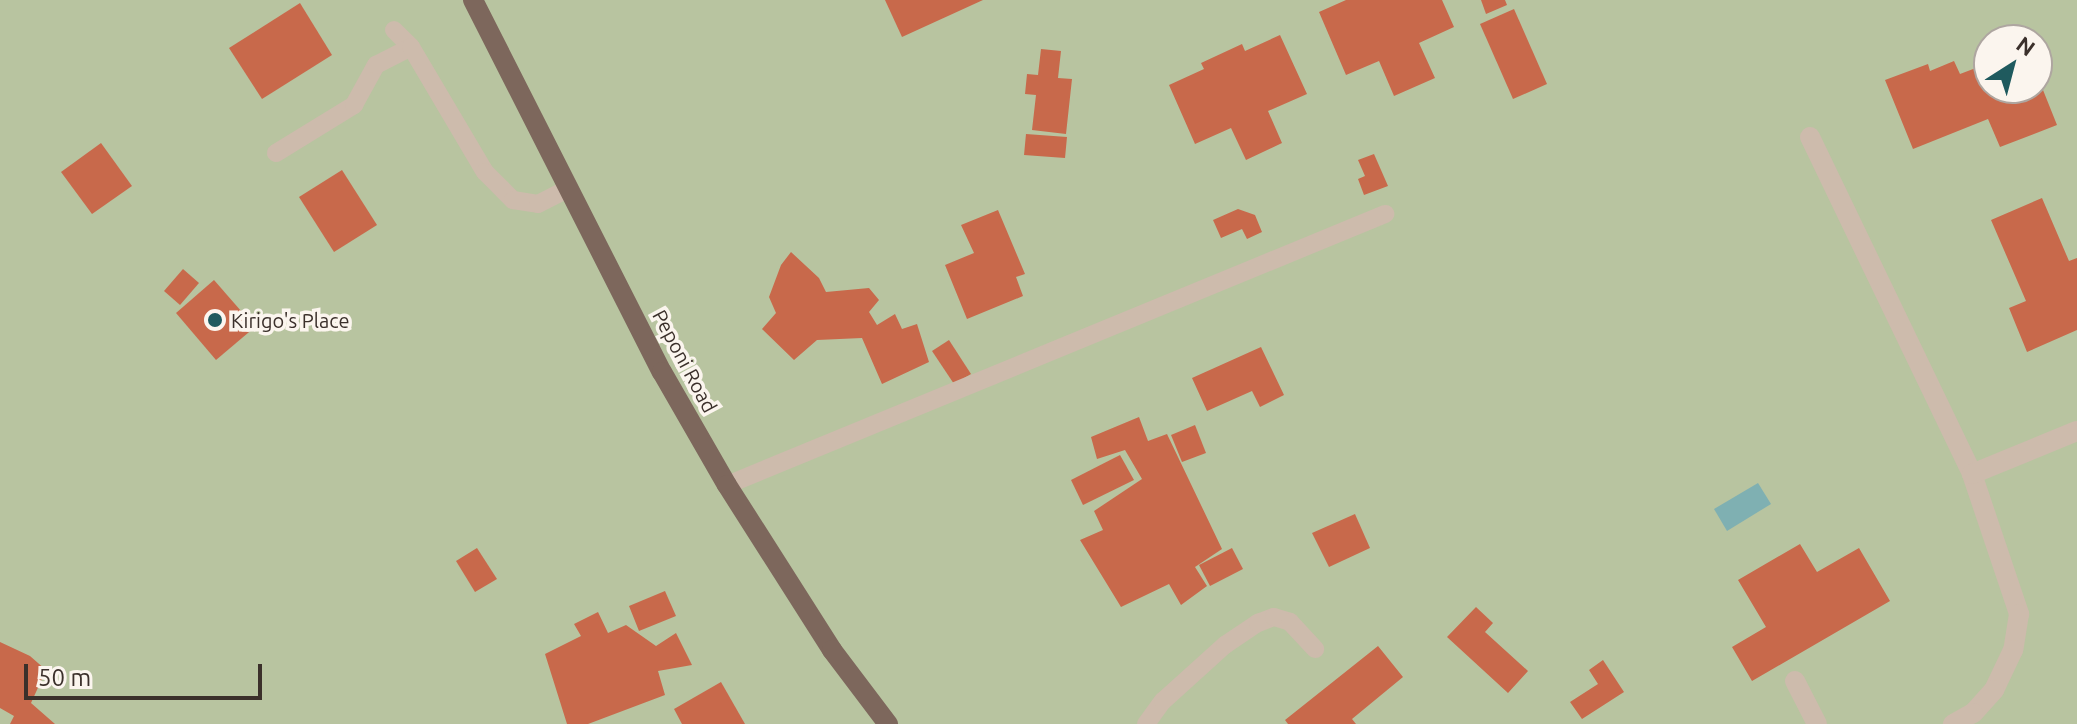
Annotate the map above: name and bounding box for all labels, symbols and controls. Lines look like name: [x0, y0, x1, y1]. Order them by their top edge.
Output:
north arrow: [1973, 24, 2053, 104]
text: N: [2012, 31, 2040, 61]
street label: Peponi Road: [648, 305, 722, 417]
place label: Kirigo's Place: [231, 308, 350, 332]
marker: Kirigo's Place: [206, 311, 224, 329]
scale bar: [28, 648, 266, 698]
text: 50 m: [38, 664, 91, 691]

